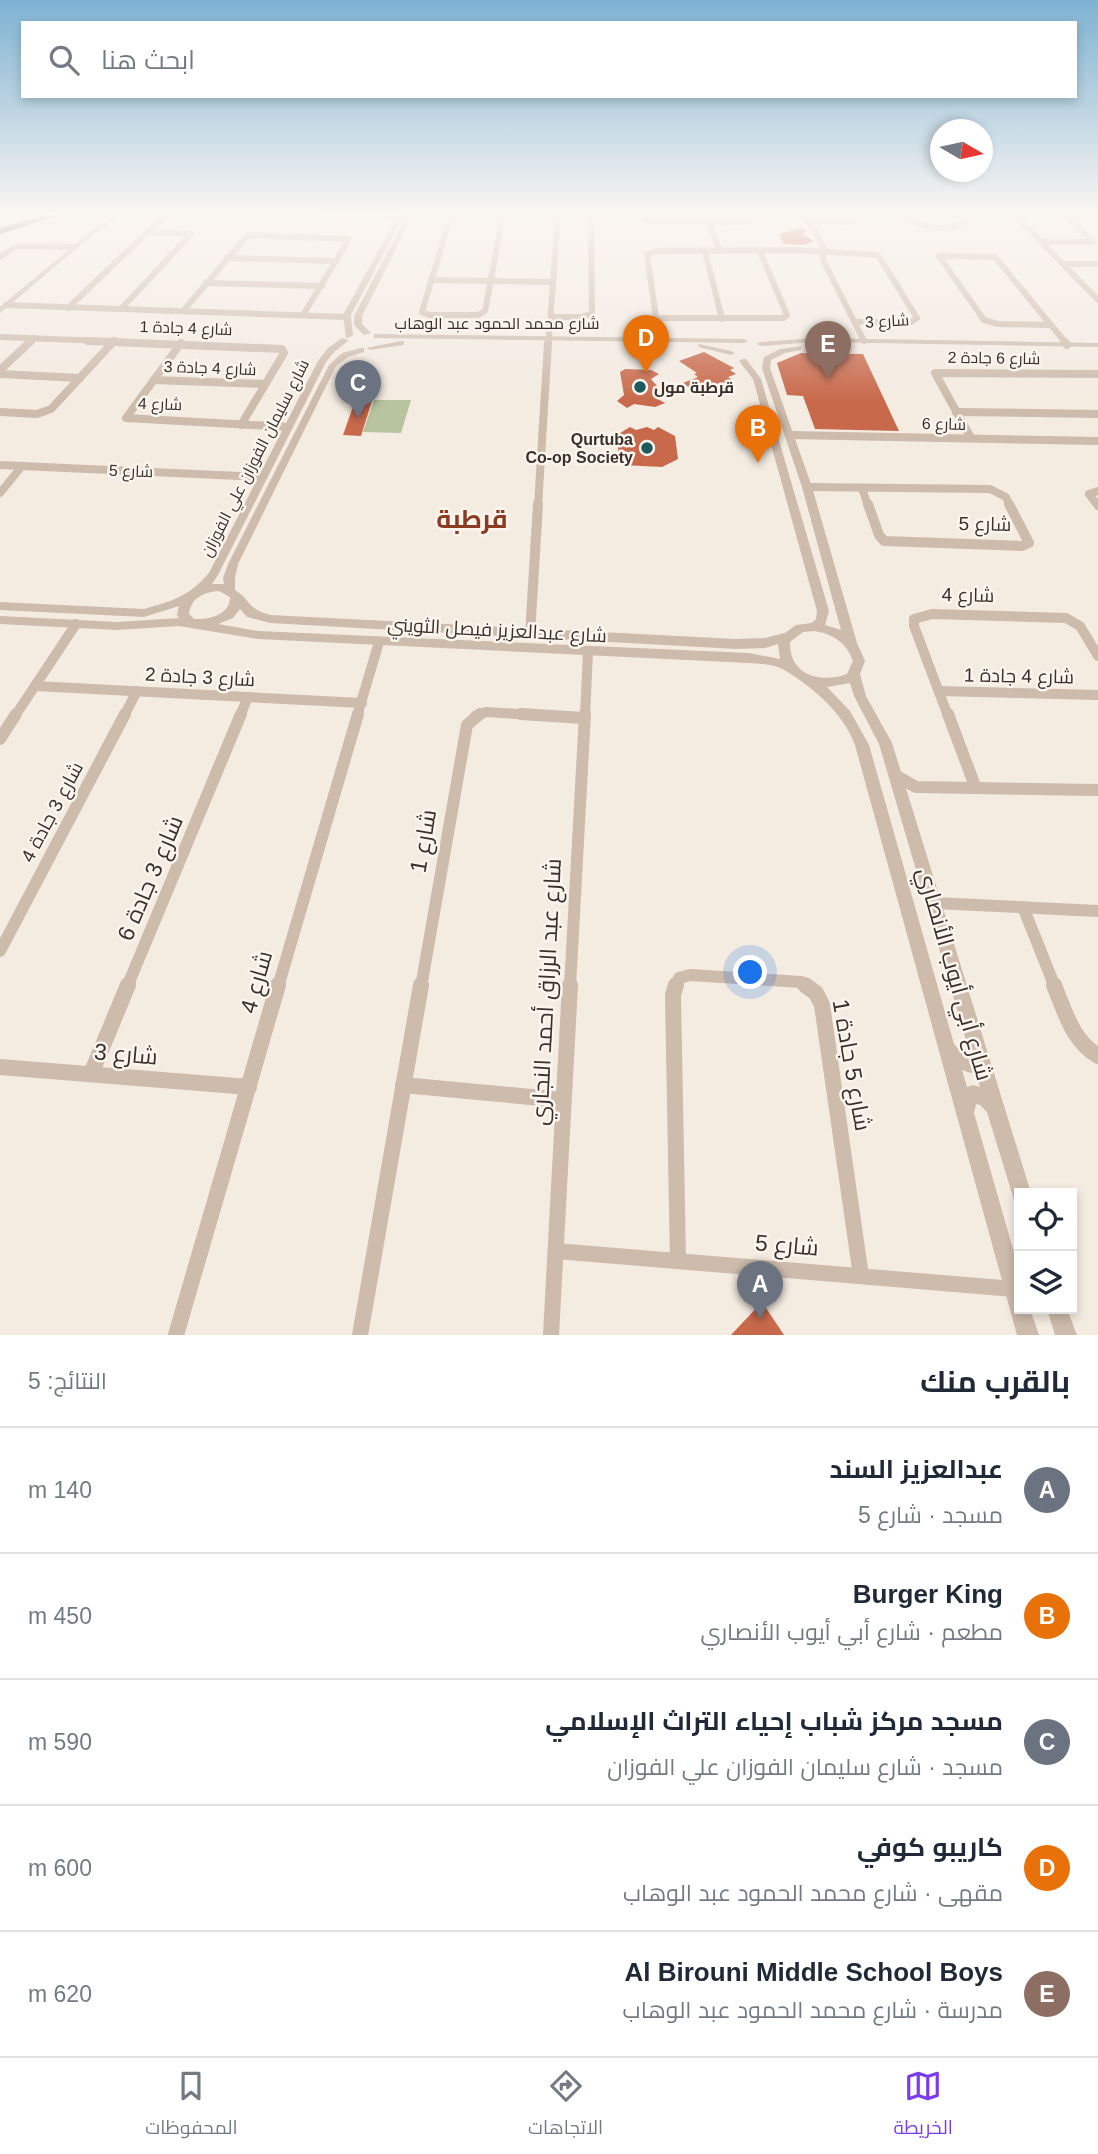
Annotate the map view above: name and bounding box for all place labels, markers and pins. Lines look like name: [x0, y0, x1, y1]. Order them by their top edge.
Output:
pin: D: [623, 315, 669, 373]
pin: E: [805, 321, 851, 379]
pin: C: [335, 360, 381, 418]
marker: قرطبة مول: [632, 379, 648, 395]
place label: قرطبة مول: [654, 379, 734, 397]
pin: B: [735, 405, 781, 463]
place label: Qurtuba Co-op Society: [525, 431, 633, 466]
marker: Qurtuba Co-op Society: [639, 440, 655, 456]
pin: A: [737, 1261, 783, 1319]

